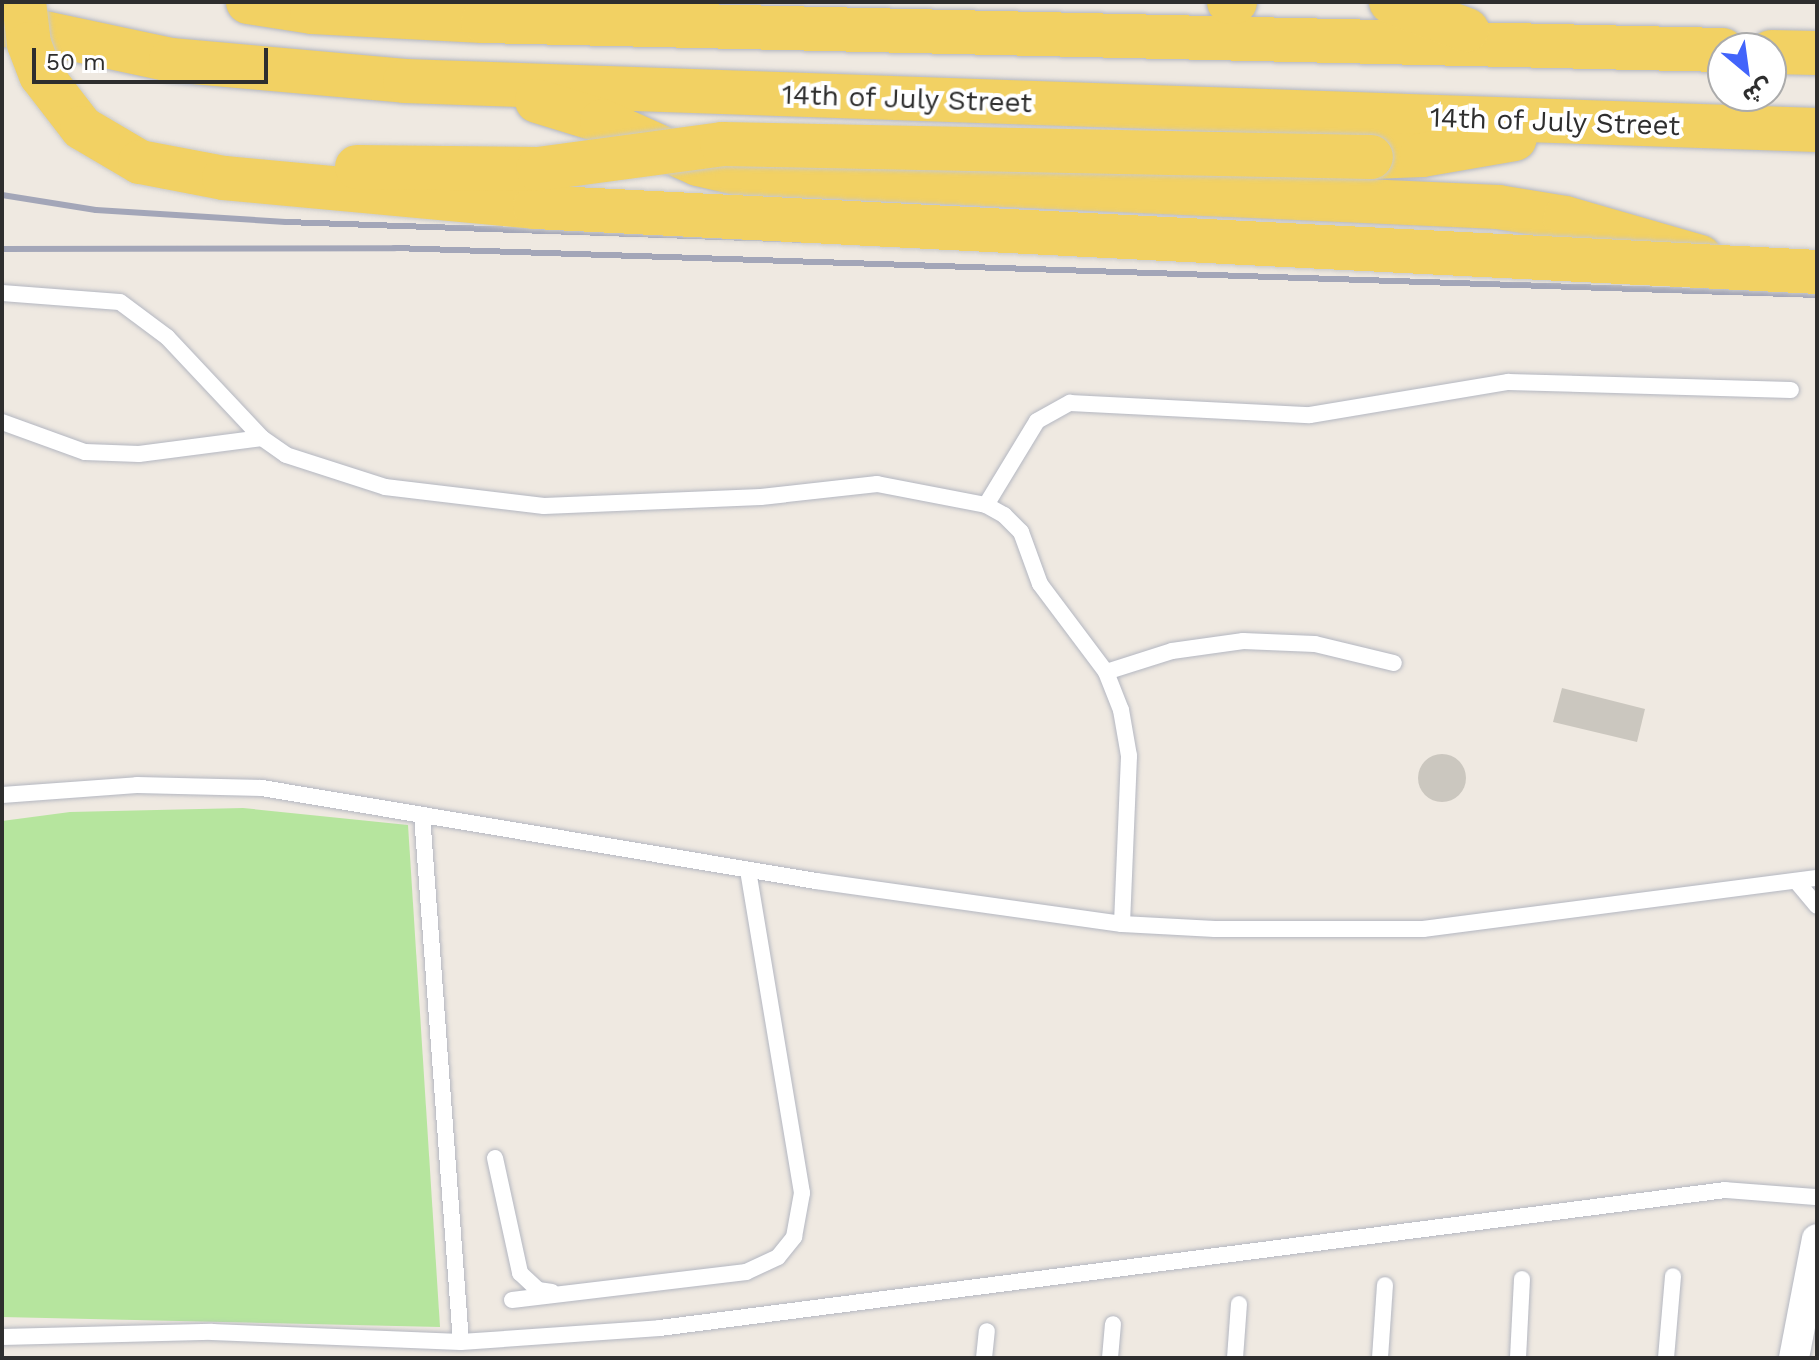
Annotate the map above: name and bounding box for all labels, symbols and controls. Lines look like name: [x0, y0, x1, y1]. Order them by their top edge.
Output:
scale bar: [36, 32, 272, 82]
north arrow: [1707, 32, 1787, 112]
text: 50 m: [46, 48, 106, 76]
text: ش: [1739, 73, 1777, 110]
street label: 14th of July Street: [780, 78, 1034, 120]
street label: 14th of July Street: [1428, 101, 1682, 143]

